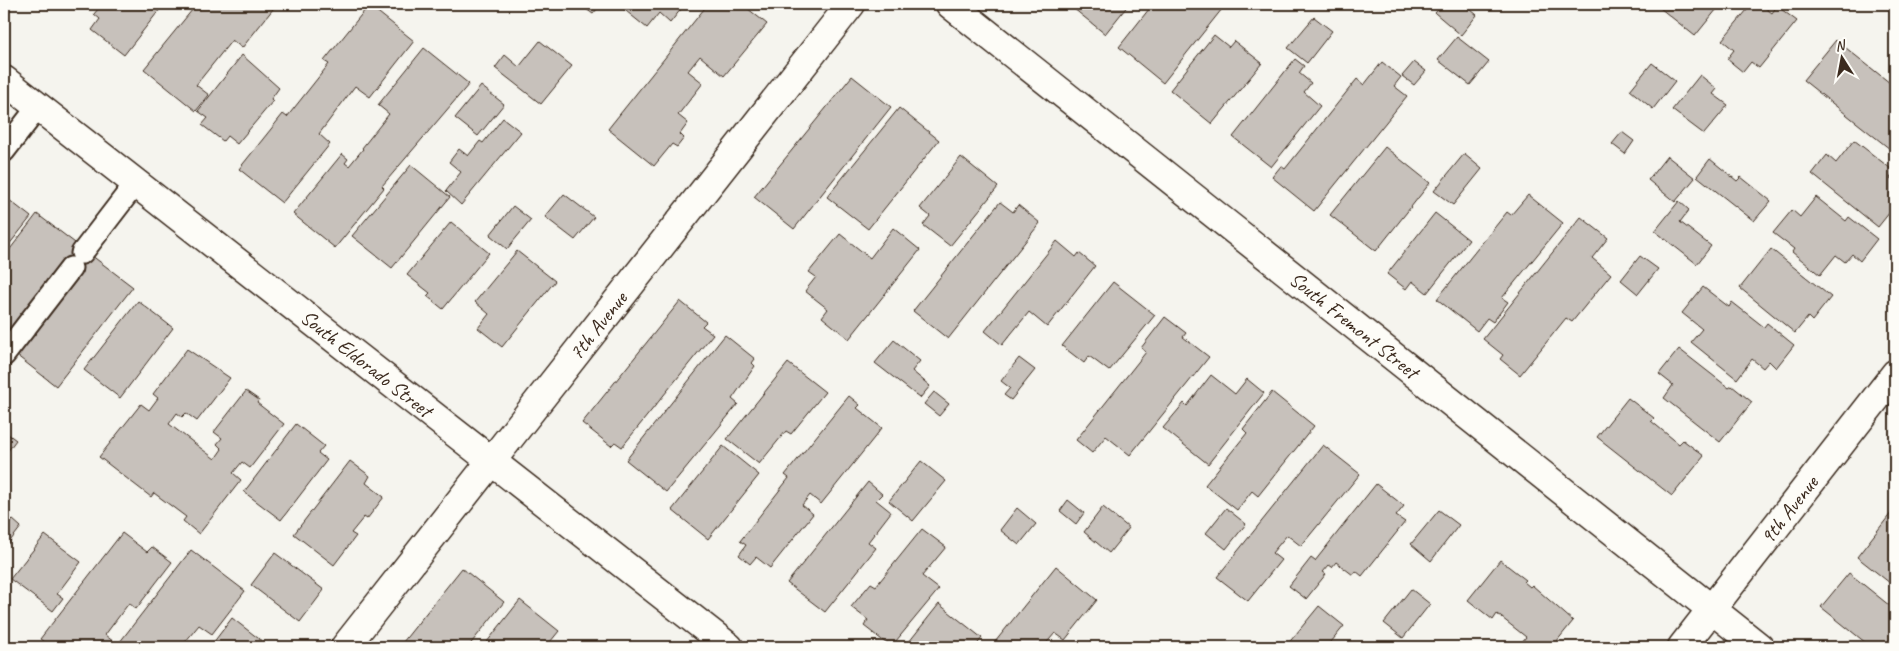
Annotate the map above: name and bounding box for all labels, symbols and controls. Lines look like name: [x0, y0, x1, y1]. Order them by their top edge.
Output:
north arrow: [1816, 32, 1866, 82]
text: N: [1834, 36, 1848, 55]
street label: South Fremont Street: [1284, 266, 1426, 386]
street label: 7th Avenue: [563, 285, 633, 365]
street label: South Eldorado Street: [295, 304, 440, 425]
street label: 9th Avenue: [1754, 470, 1824, 549]

